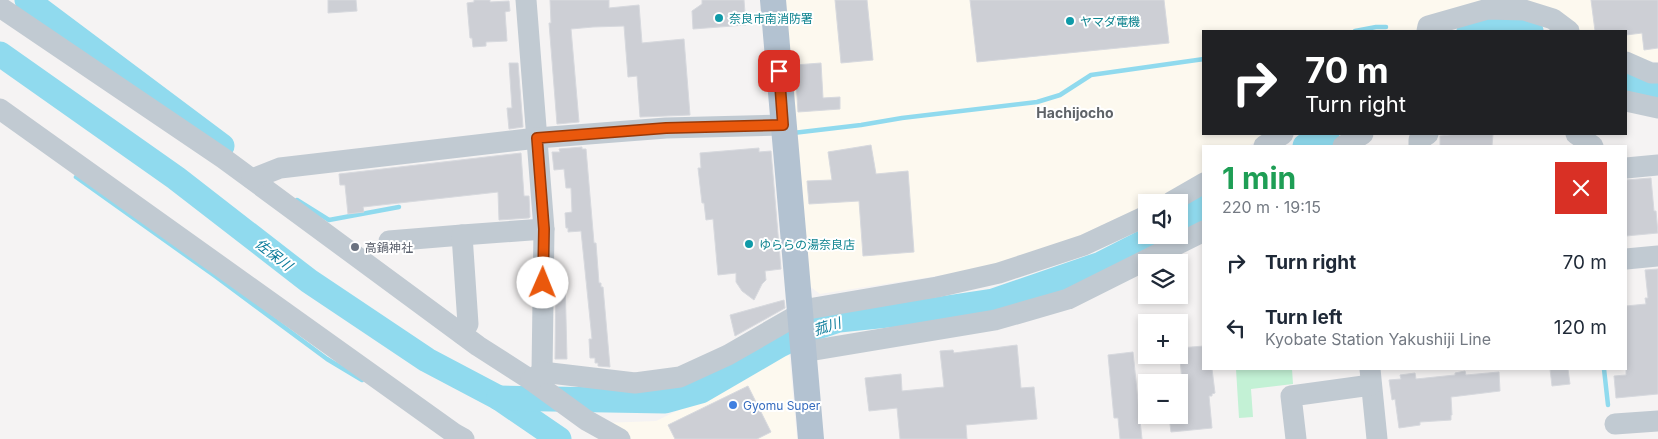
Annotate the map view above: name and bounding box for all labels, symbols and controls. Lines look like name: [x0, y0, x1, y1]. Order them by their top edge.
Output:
place label: 奈良市南消防署: [729, 11, 813, 26]
marker: 奈良市南消防署: [713, 12, 725, 24]
place label: ヤマダ電機: [1080, 14, 1140, 29]
marker: ヤマダ電機: [1064, 15, 1076, 27]
text: 70 m: [1305, 49, 1389, 91]
pin: [758, 50, 800, 92]
icon: right: [1222, 50, 1287, 115]
icon: arrive: [765, 57, 793, 85]
text: Turn right: [1305, 91, 1406, 117]
district label: Hachijocho: [1036, 104, 1114, 121]
text: 1 min: [1222, 160, 1296, 196]
button: close: [1555, 162, 1607, 214]
map controls: [1138, 194, 1188, 424]
button: sound: [1138, 194, 1188, 244]
text: 220 m · 19:15: [1222, 197, 1321, 217]
water label: 佐保川: [252, 234, 297, 275]
place label: ゆららの湯奈良店: [759, 237, 855, 252]
marker: ゆららの湯奈良店: [743, 238, 755, 250]
place label: 高鍋神社: [365, 240, 413, 255]
marker: 高鍋神社: [349, 241, 361, 253]
icon: right: [1222, 249, 1250, 277]
text: Turn right: [1265, 251, 1356, 274]
text: 70 m: [1563, 251, 1607, 274]
button: layers: [1138, 254, 1188, 304]
position arrow: [516, 256, 568, 308]
text: Turn left: [1265, 306, 1343, 329]
water label: 菰川: [811, 313, 845, 338]
button: +: [1138, 314, 1188, 364]
icon: left: [1222, 314, 1250, 342]
text: 120 m: [1554, 316, 1607, 339]
text: Kyobate Station Yakushiji Line: [1265, 329, 1491, 349]
button: −: [1138, 374, 1188, 424]
place label: Gyomu Super: [743, 398, 821, 413]
marker: Gyomu Super: [727, 399, 739, 411]

